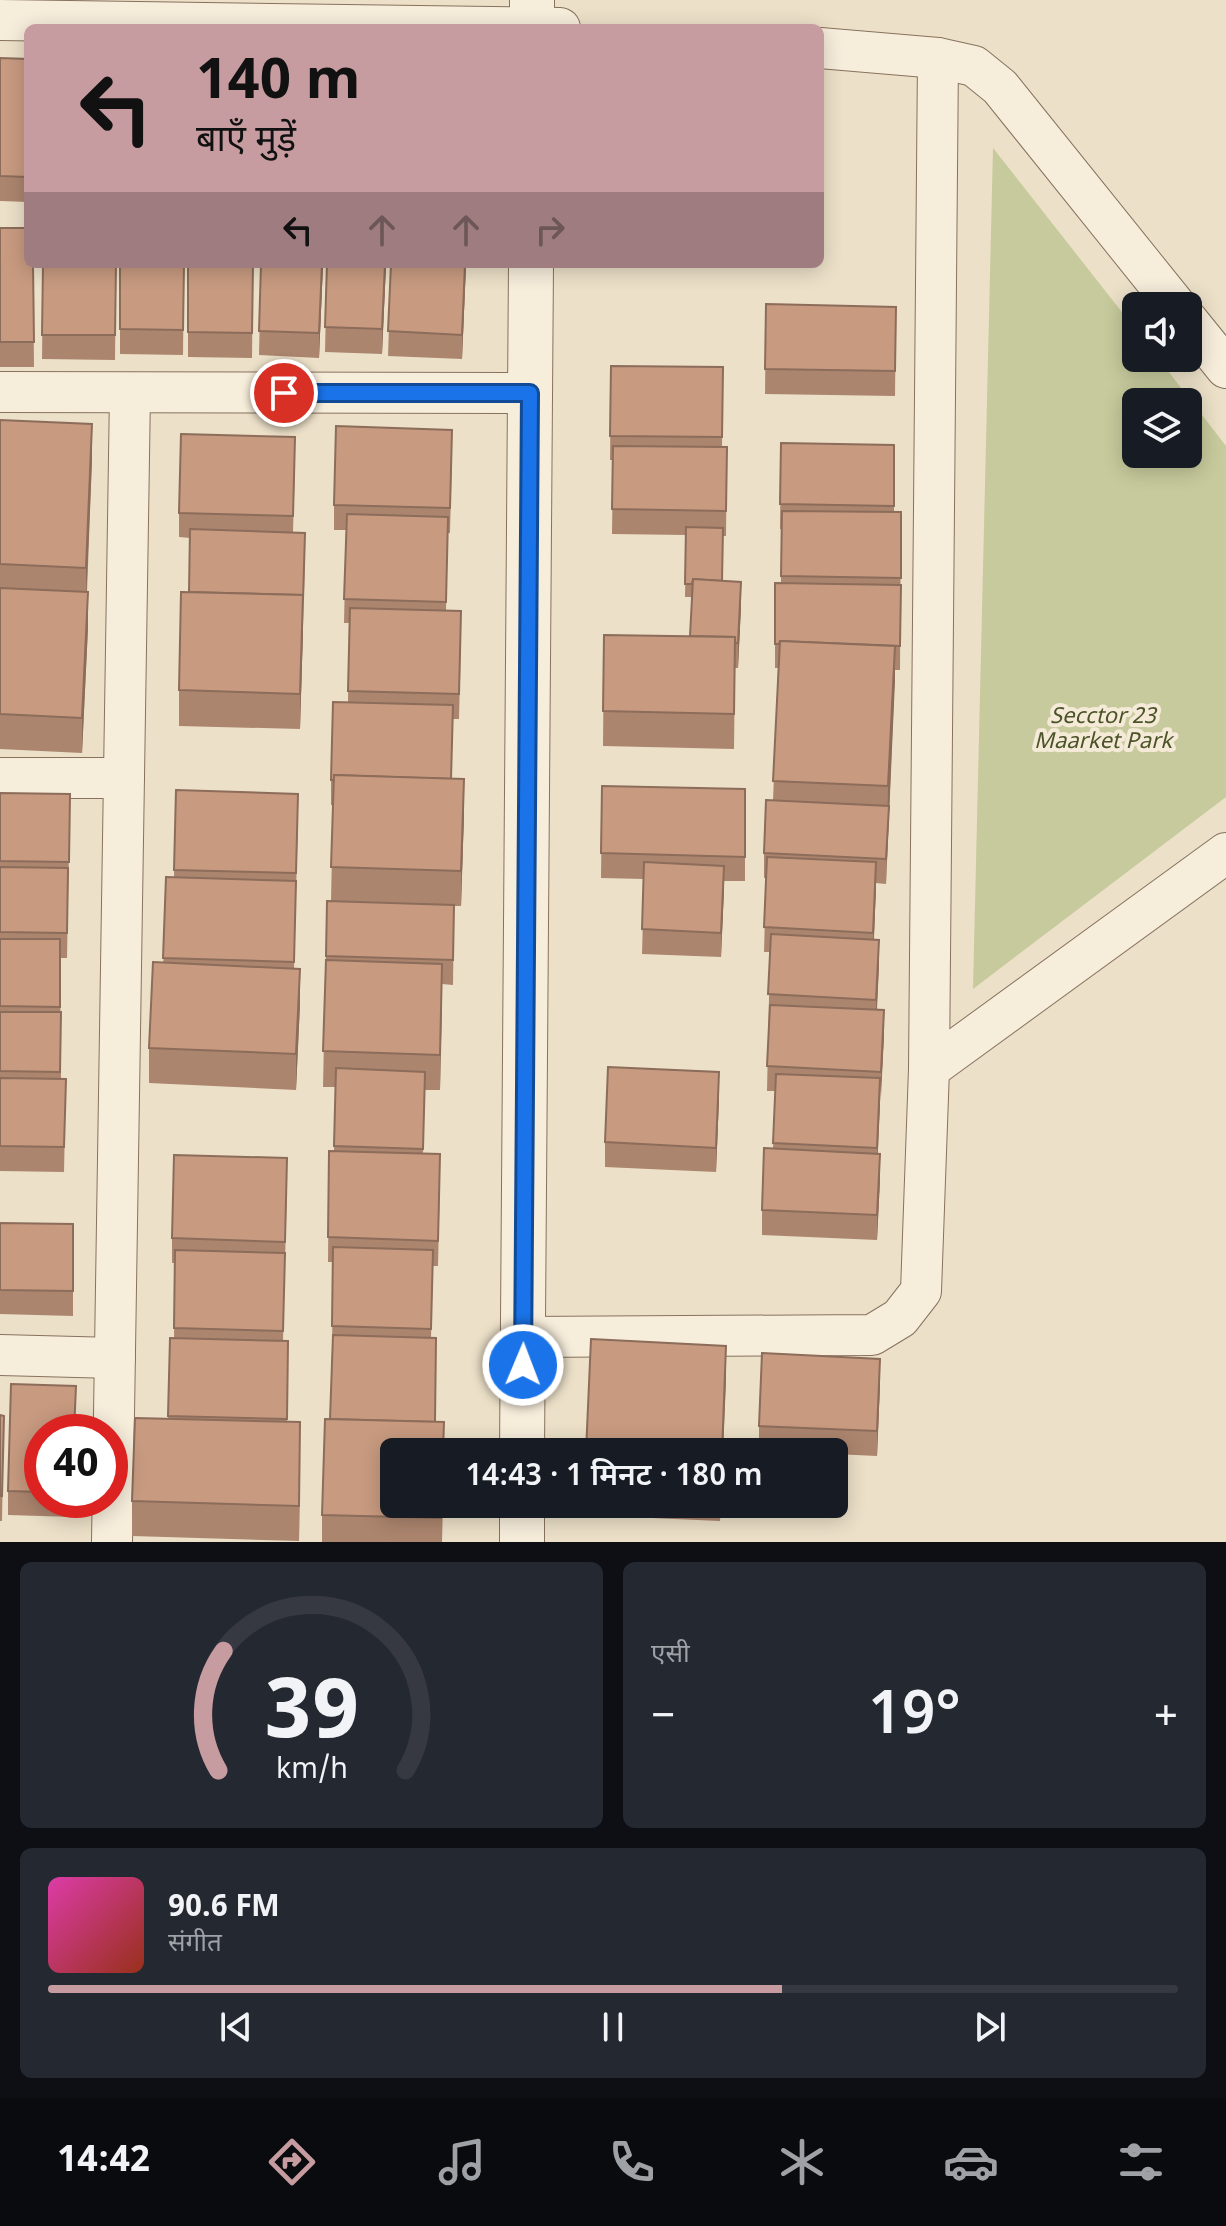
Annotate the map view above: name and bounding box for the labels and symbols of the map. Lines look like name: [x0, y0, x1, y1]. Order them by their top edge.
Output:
pin: [250, 359, 318, 427]
park label: Secctor 23 Maarket Park: [1034, 703, 1175, 757]
position arrow: [481, 1323, 565, 1407]
speed limit sign: 40: [24, 1414, 128, 1518]

